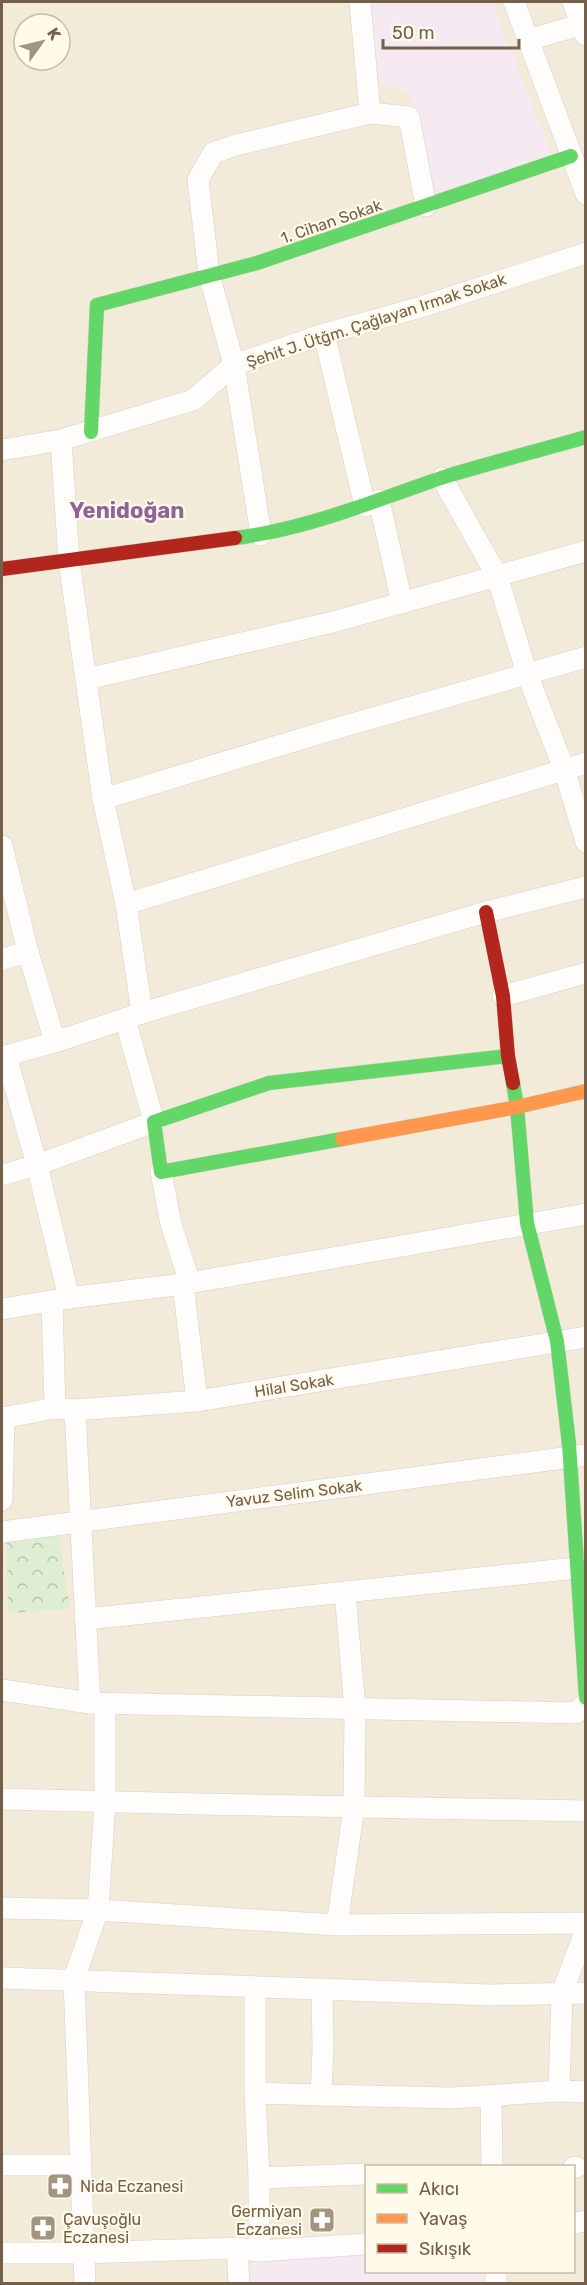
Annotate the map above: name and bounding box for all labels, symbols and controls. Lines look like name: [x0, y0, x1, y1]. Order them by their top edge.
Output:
north arrow: [12, 12, 72, 72]
scale bar: [383, 12, 520, 50]
text: 50 m: [392, 22, 435, 44]
text: K: [43, 24, 65, 44]
street label: 1. Cihan Sokak: [278, 195, 385, 248]
street label: Şehit J. Ütğm. Çağlayan Irmak Sokak: [244, 269, 509, 372]
district label: Yenidoğan: [70, 497, 184, 524]
street label: Hilal Sokak: [253, 1370, 336, 1401]
street label: Yavuz Selim Sokak: [225, 1476, 364, 1511]
legend: [365, 2165, 575, 2273]
pharmacy icon: Nida Eczanesi: [45, 2171, 75, 2201]
place label: Nida Eczanesi: [80, 2177, 183, 2196]
text: Akıcı: [419, 2178, 459, 2200]
place label: Germiyan Eczanesi: [231, 2202, 302, 2239]
pharmacy icon: Germiyan Eczanesi: [307, 2205, 337, 2235]
text: Yavaş: [419, 2208, 467, 2230]
place label: Çavuşoğlu Eczanesi: [63, 2210, 141, 2247]
pharmacy icon: Çavuşoğlu Eczanesi: [28, 2213, 58, 2243]
text: Sıkışık: [419, 2238, 472, 2260]

